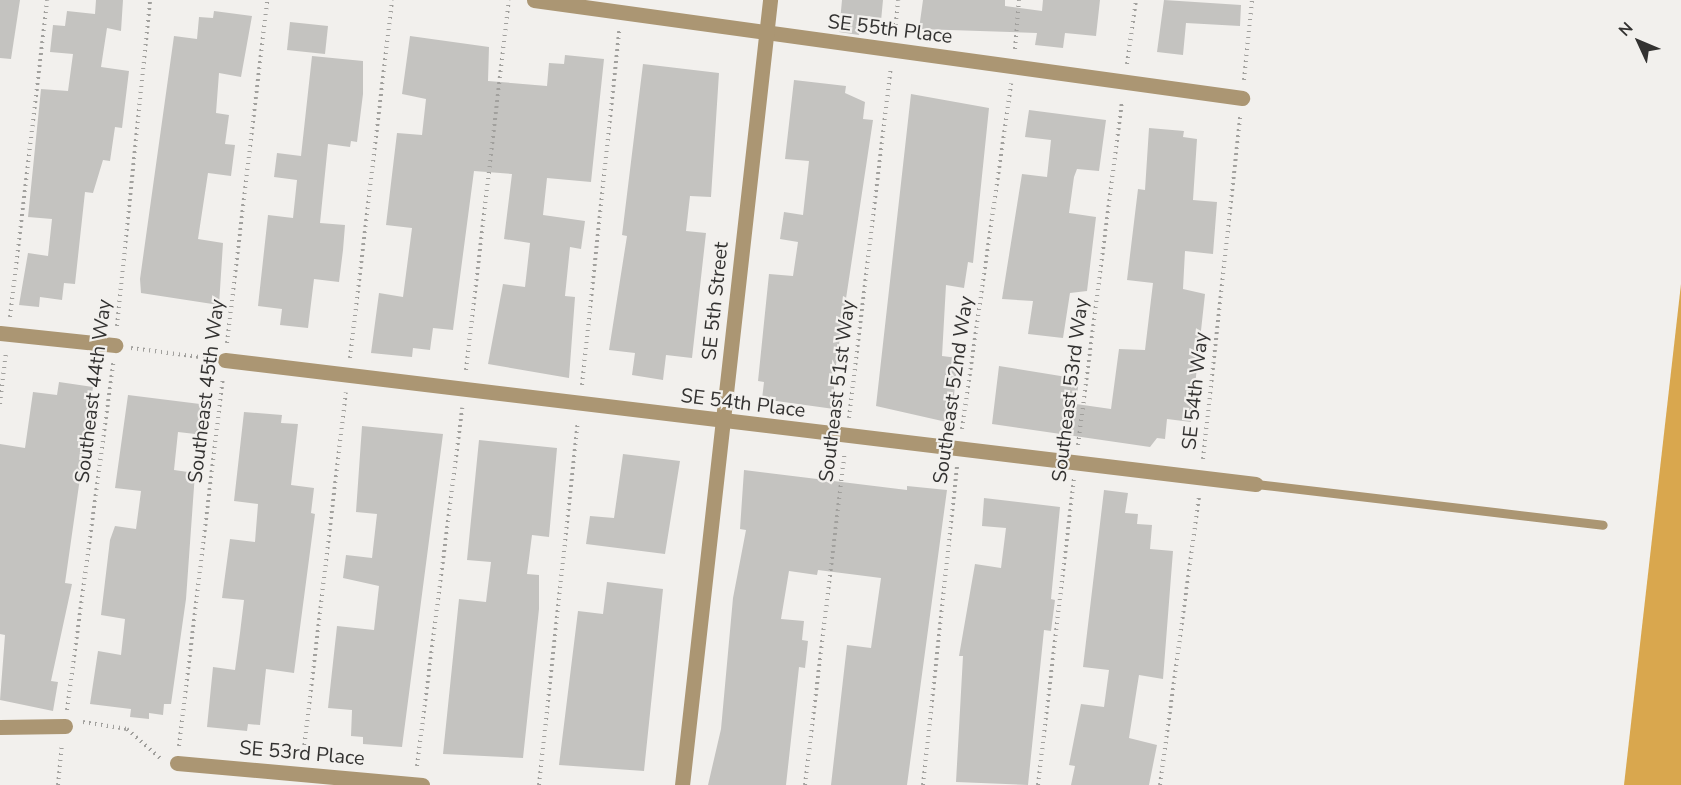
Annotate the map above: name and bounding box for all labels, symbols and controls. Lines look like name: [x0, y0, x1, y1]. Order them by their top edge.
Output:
street label: SE 55th Place: [826, 9, 954, 49]
north arrow: [1609, 12, 1669, 72]
text: N: [1614, 18, 1638, 41]
street label: SE 5th Street: [697, 240, 733, 362]
street label: Southeast 52nd Way: [928, 294, 978, 486]
street label: Southeast 53rd Way: [1047, 297, 1093, 483]
street label: Southeast 44th Way: [70, 298, 116, 484]
street label: Southeast 45th Way: [183, 298, 229, 484]
street label: Southeast 51st Way: [814, 299, 860, 483]
street label: SE 54th Way: [1177, 331, 1213, 451]
street label: SE 54th Place: [679, 383, 807, 423]
street label: SE 53rd Place: [238, 736, 366, 770]

